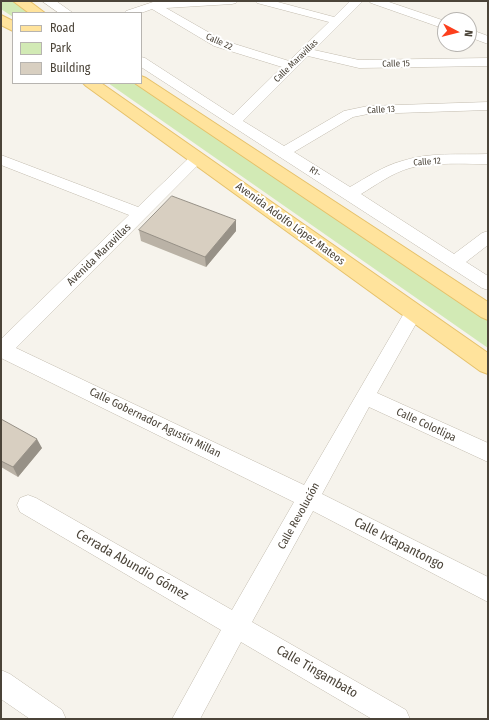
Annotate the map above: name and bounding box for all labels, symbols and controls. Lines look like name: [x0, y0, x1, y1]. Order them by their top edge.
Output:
legend: [12, 12, 142, 84]
north arrow: [437, 12, 477, 52]
text: Road: [50, 21, 75, 35]
text: N: [462, 29, 475, 37]
street label: Calle 22: [204, 31, 234, 53]
street label: Calle Maravillas: [272, 37, 320, 85]
text: Park: [50, 41, 71, 55]
street label: Calle 15: [382, 58, 410, 70]
text: Building: [50, 61, 90, 75]
street label: Calle 13: [367, 104, 395, 116]
street label: Calle 12: [413, 156, 441, 168]
street label: R1-: [307, 164, 323, 180]
street label: Avenida Adolfo López Mateos: [233, 180, 347, 268]
street label: Avenida Maravillas: [64, 221, 134, 289]
street label: Calle Gobernador Agustín Millan: [87, 385, 223, 461]
street label: Calle Colotlipa: [394, 405, 458, 445]
street label: Calle Revolución: [275, 480, 323, 552]
street label: Calle Ixtapantongo: [351, 515, 447, 573]
street label: Cerrada Abundio Gómez: [73, 526, 191, 604]
street label: Calle Tingambato: [274, 642, 360, 702]

